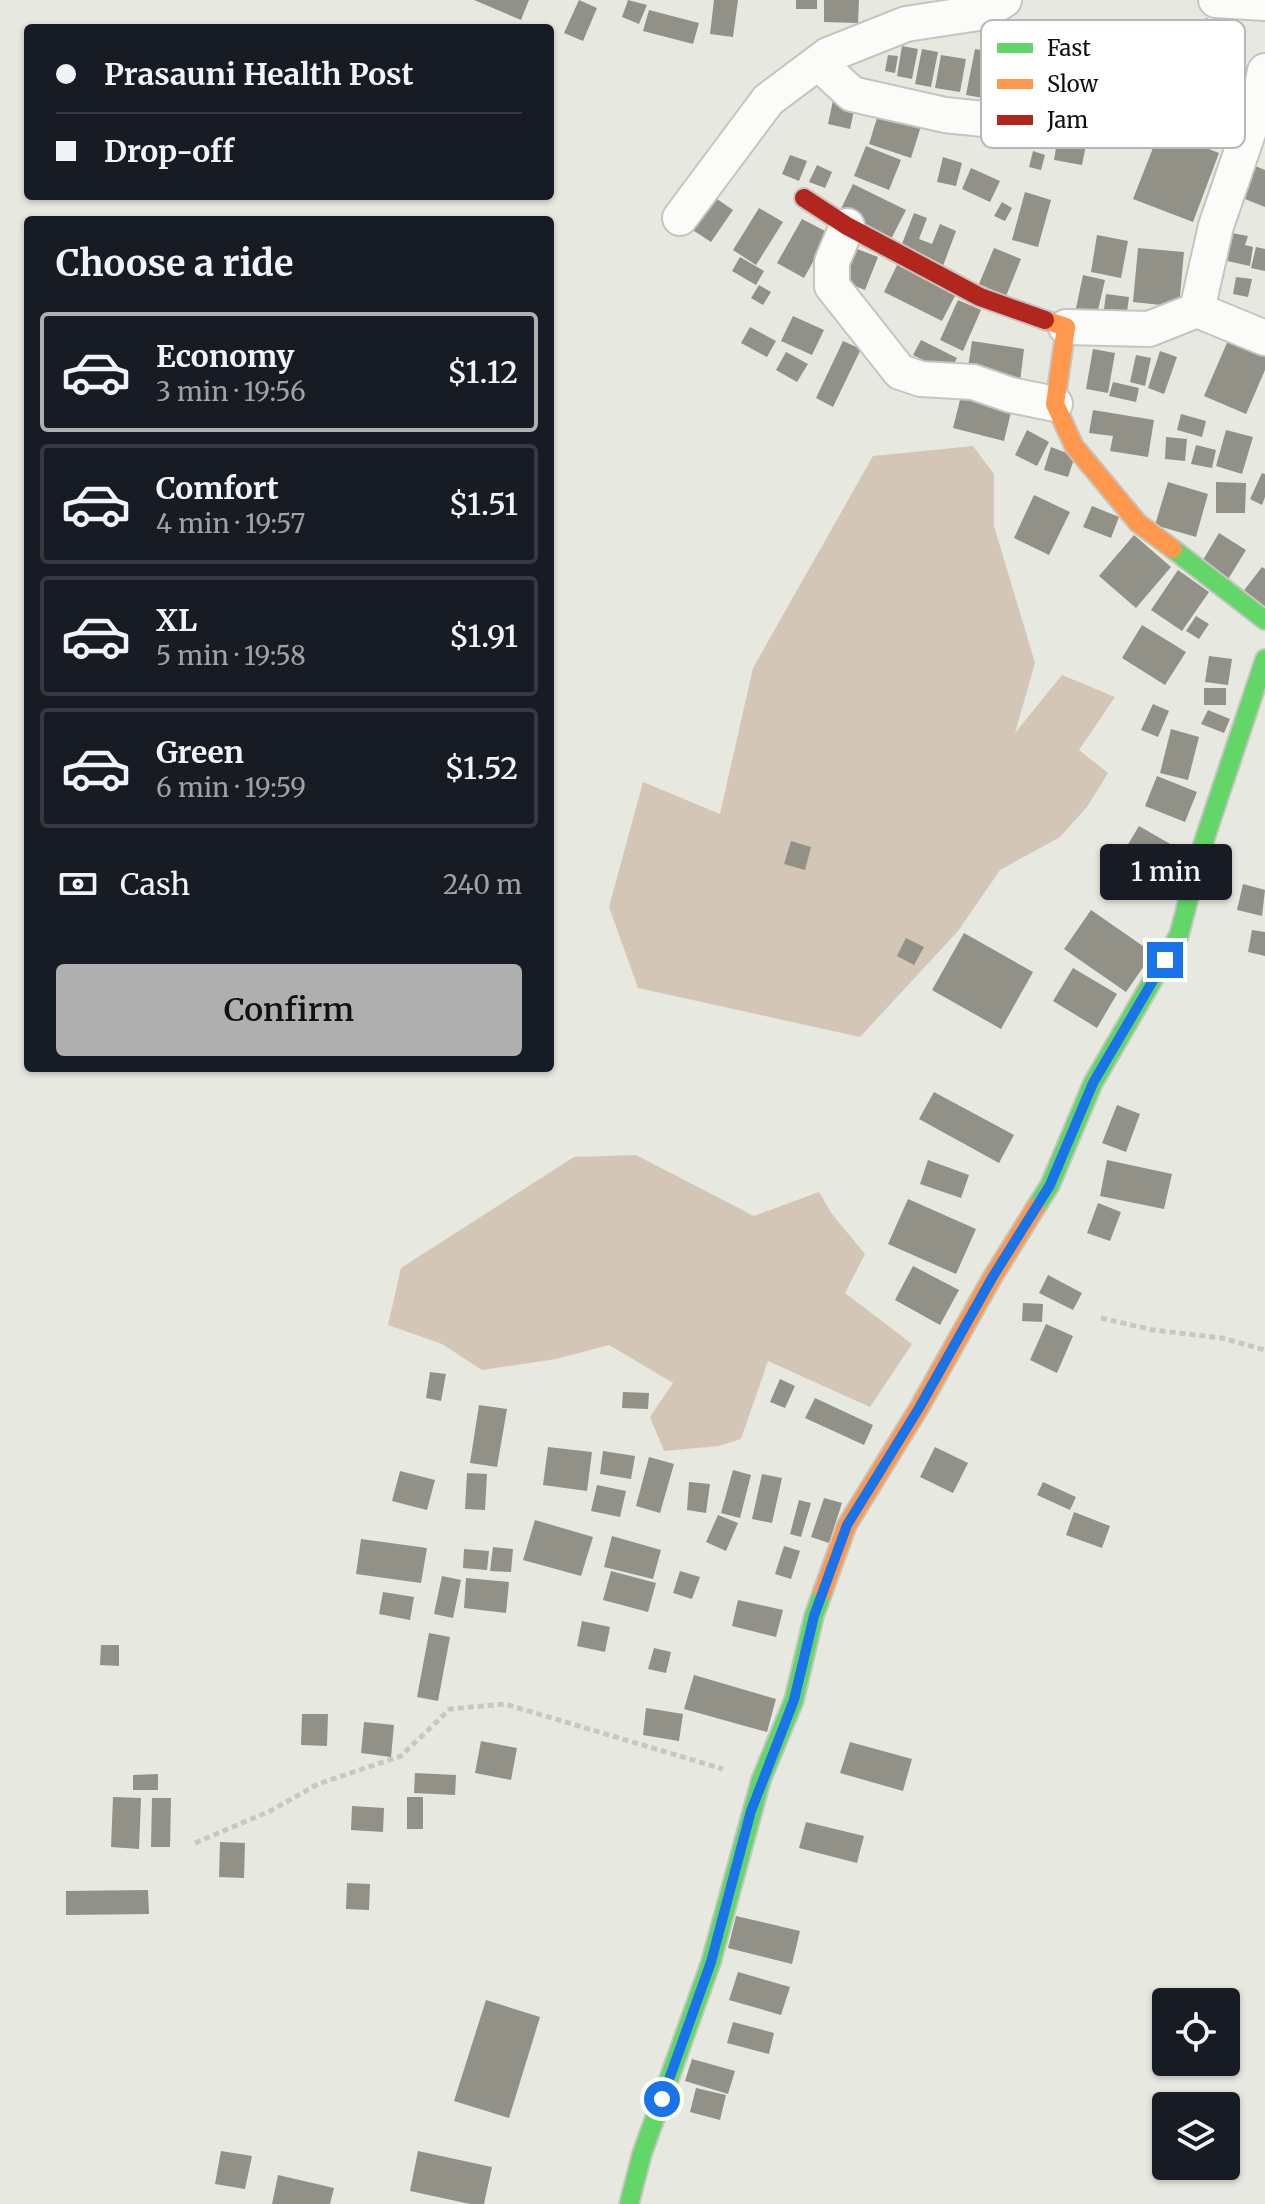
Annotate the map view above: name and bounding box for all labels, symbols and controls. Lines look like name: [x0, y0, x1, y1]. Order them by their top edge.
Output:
legend: [981, 20, 1245, 148]
text: Fast: [1047, 34, 1091, 62]
text: Prasauni Health Post: [104, 55, 414, 93]
text: Slow: [1047, 70, 1098, 98]
text: Jam: [1046, 106, 1088, 134]
text: Drop-off: [104, 132, 234, 170]
text: Choose a ride: [56, 241, 293, 286]
icon: car: [60, 336, 132, 408]
text: Economy: [156, 337, 294, 375]
text: $1.12: [447, 353, 518, 391]
text: 3 min · 19:56: [156, 375, 306, 408]
icon: car: [60, 468, 132, 540]
text: Comfort: [156, 469, 279, 507]
text: $1.51: [449, 485, 518, 523]
text: 4 min · 19:57: [156, 507, 305, 540]
icon: car: [60, 600, 132, 672]
text: XL: [156, 601, 197, 639]
text: $1.91: [449, 617, 518, 655]
text: 5 min · 19:58: [156, 639, 306, 672]
icon: car: [60, 732, 132, 804]
text: Green: [156, 733, 244, 771]
text: $1.52: [444, 749, 518, 787]
text: 6 min · 19:59: [156, 771, 306, 804]
callout: 1 min: [1099, 844, 1231, 900]
text: 1 min: [1131, 855, 1201, 888]
icon: cash: [56, 862, 100, 906]
text: Cash: [120, 865, 190, 903]
text: 240 m: [443, 868, 522, 901]
route end: [1147, 942, 1183, 978]
button: Confirm: [56, 964, 522, 1056]
map controls: [1152, 1988, 1240, 2180]
button: locate: [1152, 1988, 1240, 2076]
route start: [644, 2081, 680, 2117]
button: layers: [1152, 2092, 1240, 2180]

